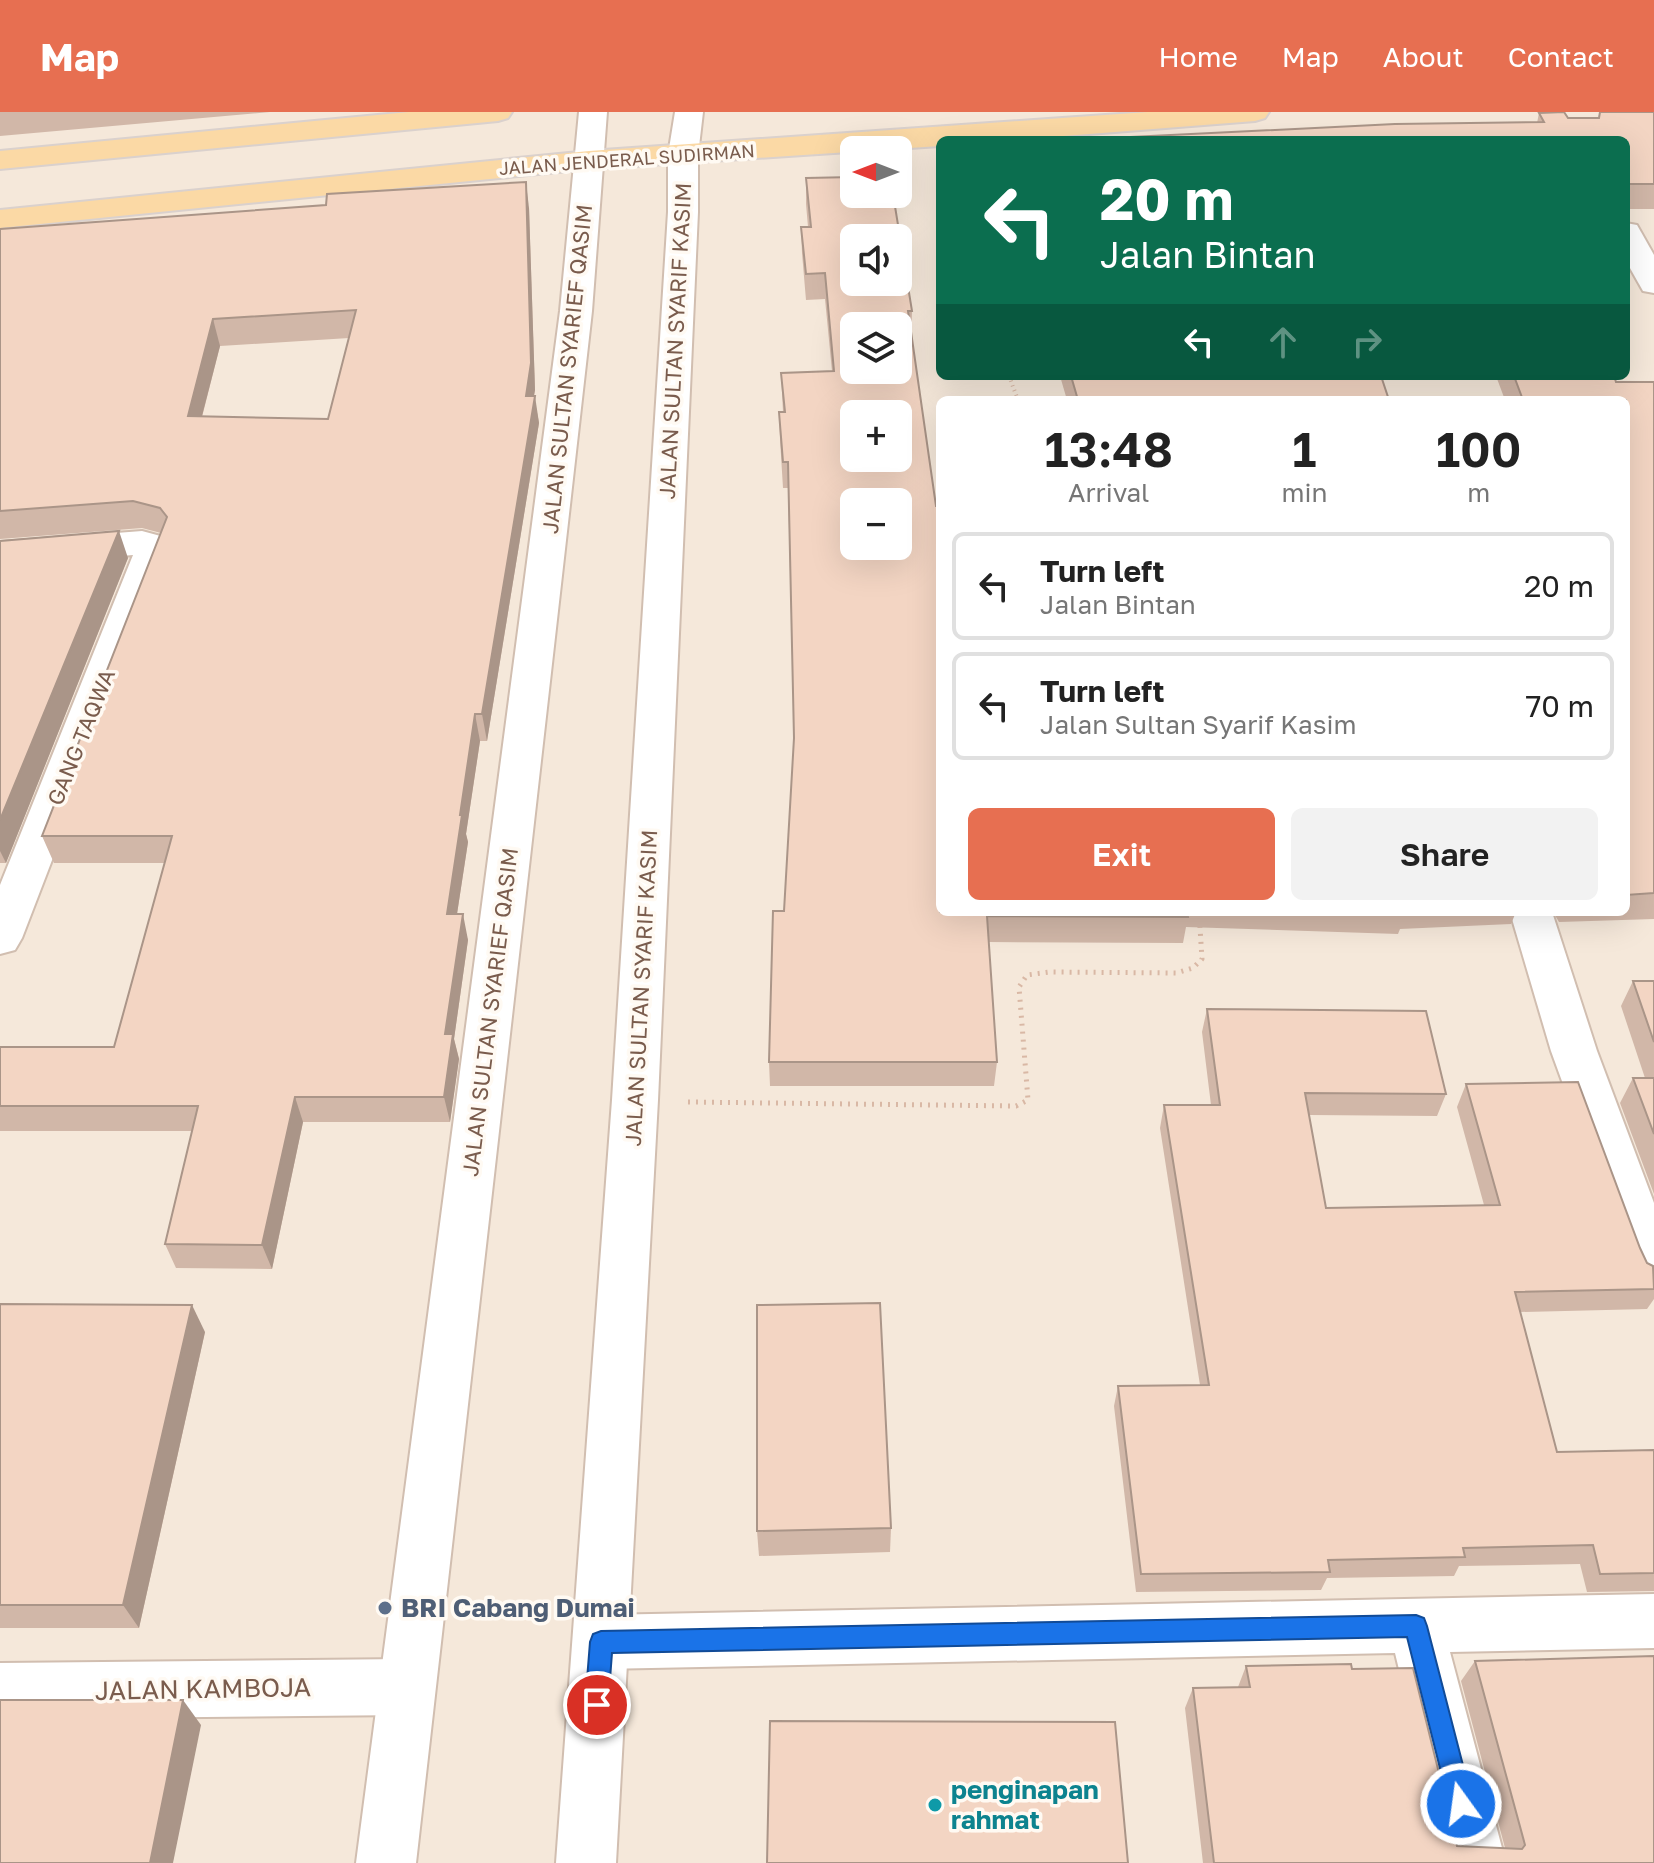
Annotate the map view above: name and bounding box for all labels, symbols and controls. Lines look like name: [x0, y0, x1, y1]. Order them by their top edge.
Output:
text: Map: [40, 34, 119, 79]
text: Home: [1159, 40, 1238, 73]
text: Map: [1282, 40, 1339, 73]
text: About: [1383, 40, 1464, 73]
text: Contact: [1508, 40, 1614, 73]
north arrow: [840, 136, 912, 208]
map controls: [840, 136, 912, 560]
street label: JALAN JENDERAL SUDIRMAN: [498, 139, 755, 179]
text: 20 m: [1100, 165, 1234, 232]
icon: left: [968, 168, 1072, 272]
street label: JALAN SULTAN SYARIF KASIM: [653, 182, 696, 500]
street label: JALAN SULTAN SYARIEF QASIM: [536, 203, 597, 535]
button: sound: [840, 224, 912, 296]
text: Jalan Bintan: [1100, 233, 1316, 276]
button: layers: [840, 312, 912, 384]
icon: left: [1177, 320, 1221, 364]
icon: ahead: [1261, 320, 1305, 364]
icon: right: [1345, 320, 1389, 364]
button: +: [840, 400, 912, 472]
text: 13:48: [1045, 420, 1173, 478]
text: 1: [1292, 420, 1317, 478]
text: 100: [1436, 420, 1521, 478]
text: Arrival: [1068, 477, 1149, 508]
text: min: [1281, 477, 1327, 508]
text: m: [1467, 477, 1490, 508]
button: −: [840, 488, 912, 560]
text: Turn left: [1040, 553, 1165, 589]
icon: left: [972, 564, 1016, 608]
text: 20 m: [1524, 568, 1594, 604]
text: Jalan Bintan: [1040, 589, 1196, 620]
street label: GANG TAQWA: [41, 665, 120, 809]
text: Turn left: [1040, 673, 1165, 709]
icon: left: [972, 684, 1016, 728]
text: 70 m: [1525, 688, 1594, 724]
text: Jalan Sultan Syarif Kasim: [1040, 709, 1356, 740]
button: Exit: [968, 808, 1275, 900]
button: Share: [1291, 808, 1598, 900]
street label: JALAN SULTAN SYARIF KASIM: [619, 829, 662, 1147]
street label: JALAN SULTAN SYARIEF QASIM: [456, 846, 523, 1178]
place label: BRI Cabang Dumai: [401, 1592, 635, 1623]
marker: BRI Cabang Dumai: [376, 1599, 394, 1617]
street label: JALAN KAMBOJA: [95, 1671, 311, 1706]
pin: [563, 1671, 631, 1739]
icon: arrive: [575, 1683, 619, 1727]
position arrow: [1419, 1762, 1503, 1846]
place label: penginapan rahmat: [951, 1774, 1099, 1835]
marker: penginapan rahmat: [926, 1796, 944, 1814]

